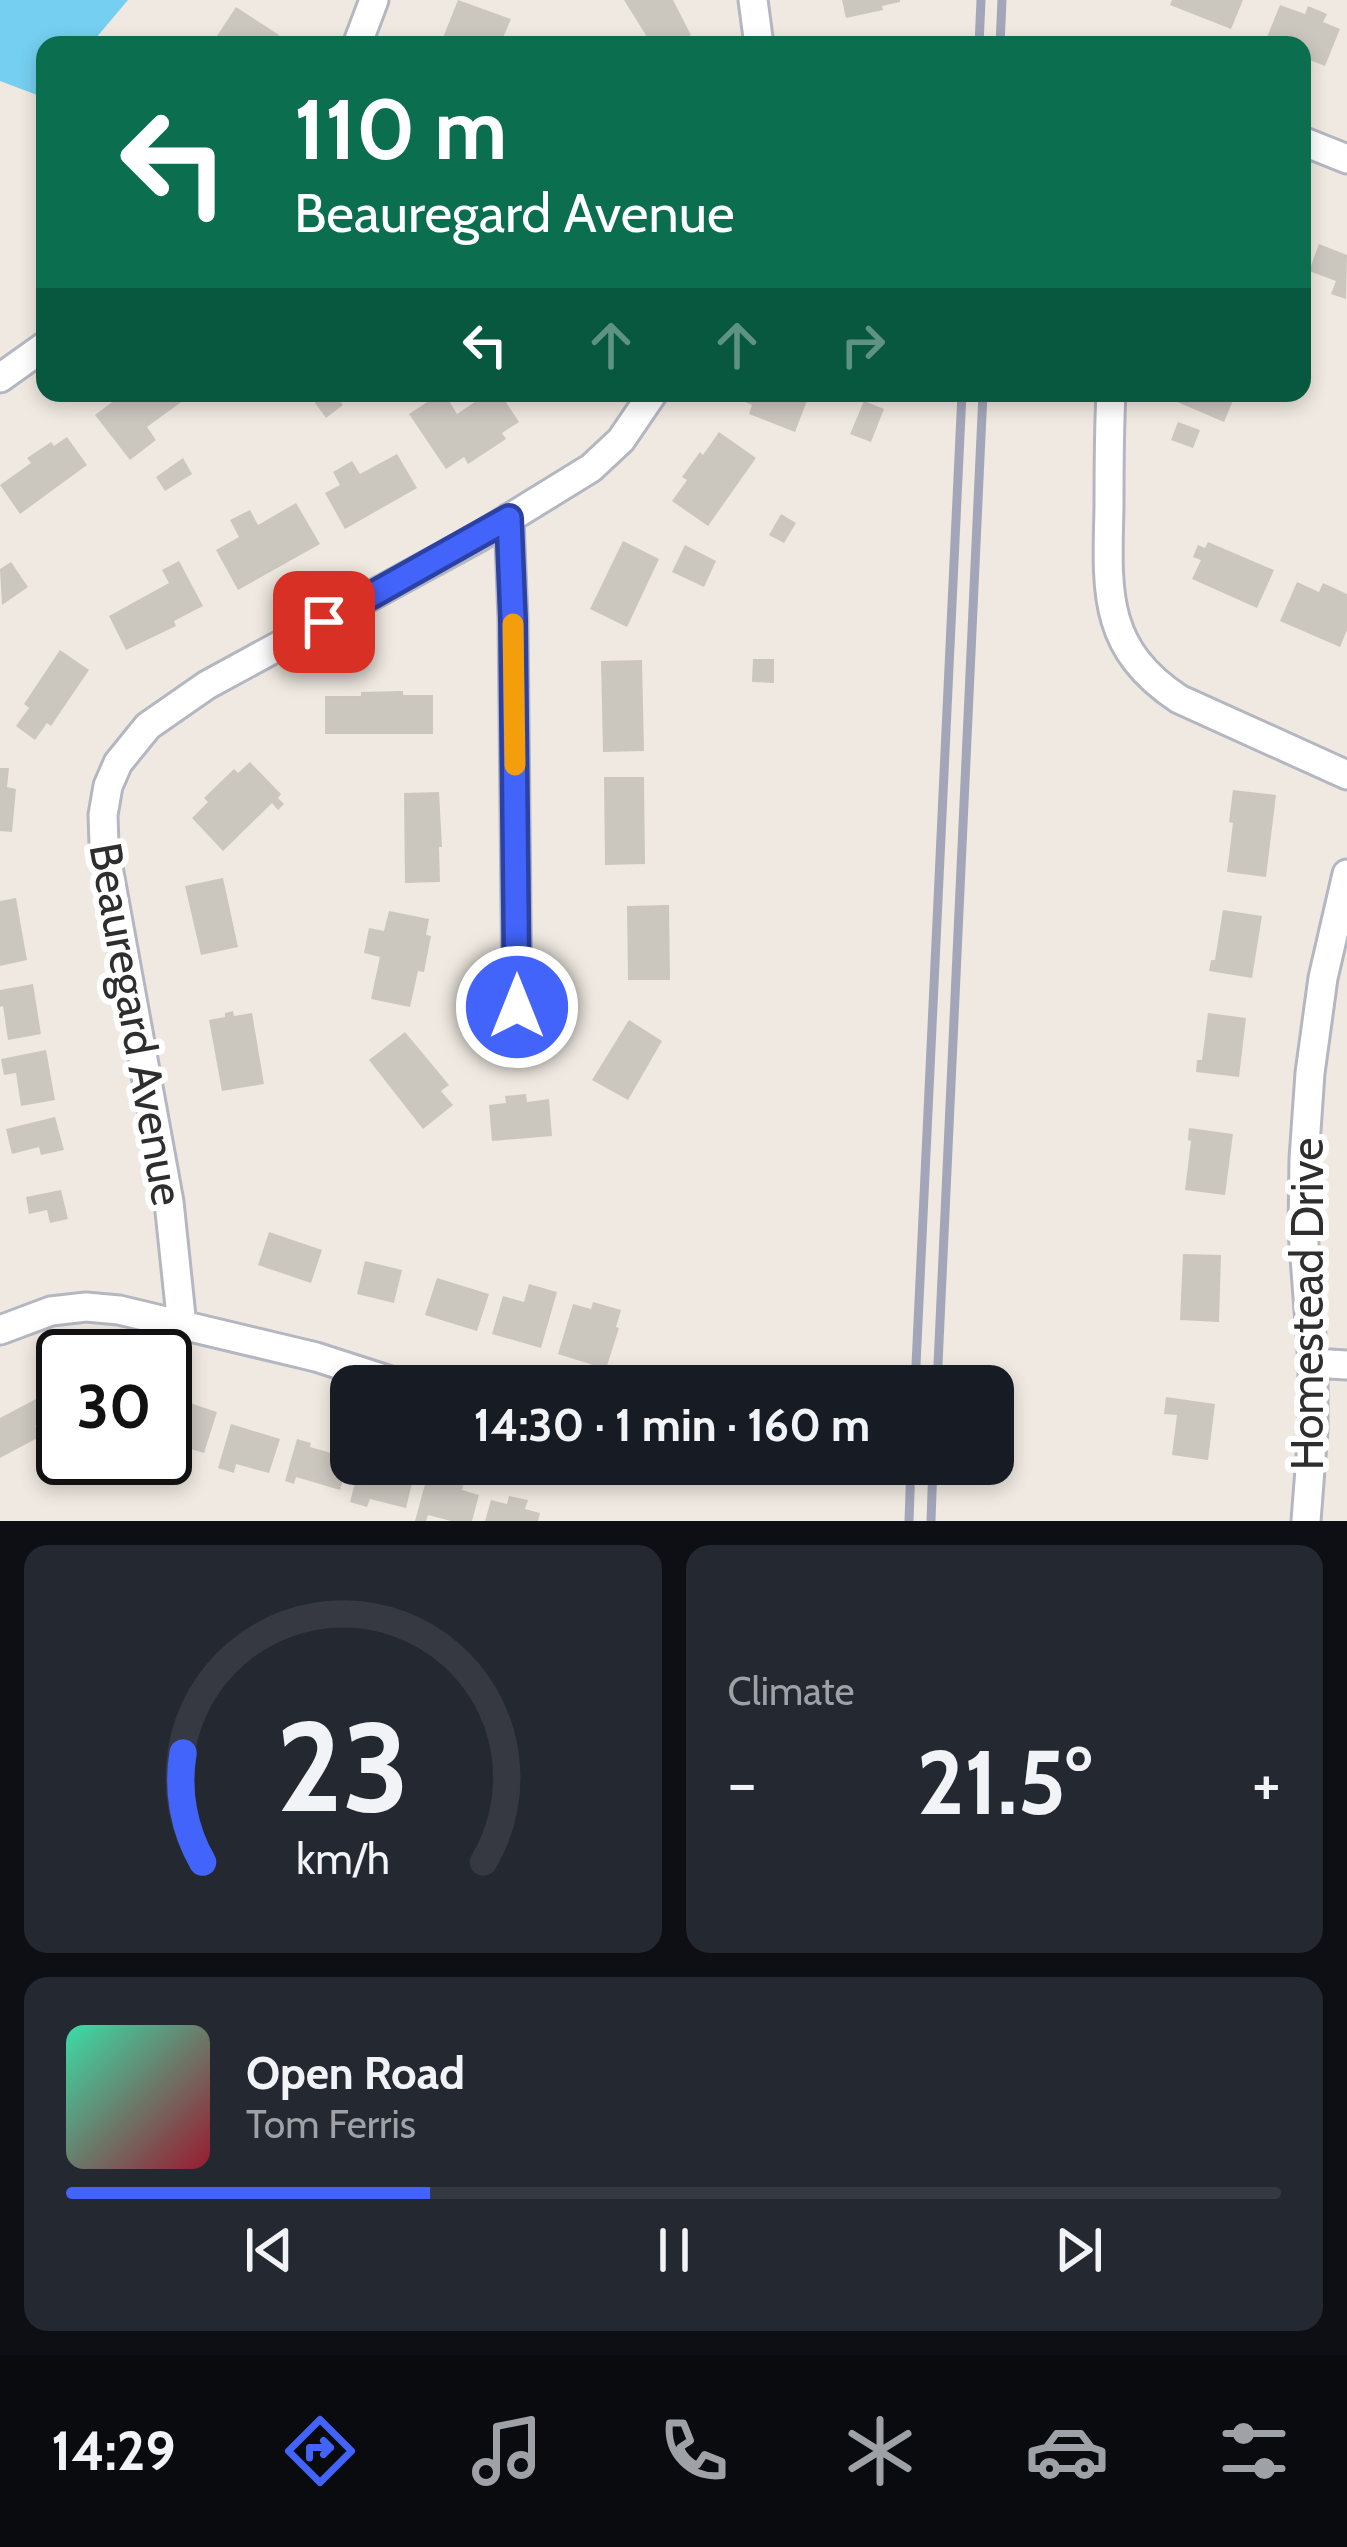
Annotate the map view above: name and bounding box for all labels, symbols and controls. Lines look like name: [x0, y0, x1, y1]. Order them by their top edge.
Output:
text: 110 m: [294, 78, 507, 180]
icon: left: [96, 84, 252, 240]
text: Beauregard Avenue: [294, 180, 735, 246]
icon: left: [452, 312, 518, 378]
icon: ahead: [578, 312, 644, 378]
icon: ahead: [704, 312, 770, 378]
icon: right: [830, 312, 896, 378]
pin: [273, 571, 375, 673]
icon: arrive: [291, 589, 357, 655]
street label: Beauregard Avenue: [79, 838, 195, 1210]
position arrow: [454, 944, 580, 1070]
street label: Homestead Drive: [1280, 1138, 1334, 1470]
speed limit sign: 30: [36, 1329, 192, 1485]
text: 14:30 · 1 min · 160 m: [474, 1398, 870, 1452]
text: Climate: [728, 1667, 854, 1715]
text: 23: [276, 1691, 409, 1842]
text: 21.5°: [917, 1727, 1092, 1837]
text: −: [728, 1742, 757, 1823]
text: +: [1252, 1742, 1281, 1823]
text: km/h: [296, 1833, 390, 1885]
text: Open Road: [246, 2046, 465, 2100]
text: Tom Ferris: [246, 2100, 416, 2148]
icon: previous: [236, 2217, 302, 2283]
icon: pause: [641, 2217, 707, 2283]
icon: next: [1046, 2217, 1112, 2283]
icon: directions: [278, 2409, 362, 2493]
icon: music: [465, 2409, 549, 2493]
icon: phone: [652, 2409, 736, 2493]
icon: climate: [838, 2409, 922, 2493]
icon: car: [1025, 2409, 1109, 2493]
icon: filters: [1212, 2409, 1296, 2493]
text: 14:29: [51, 2418, 176, 2484]

